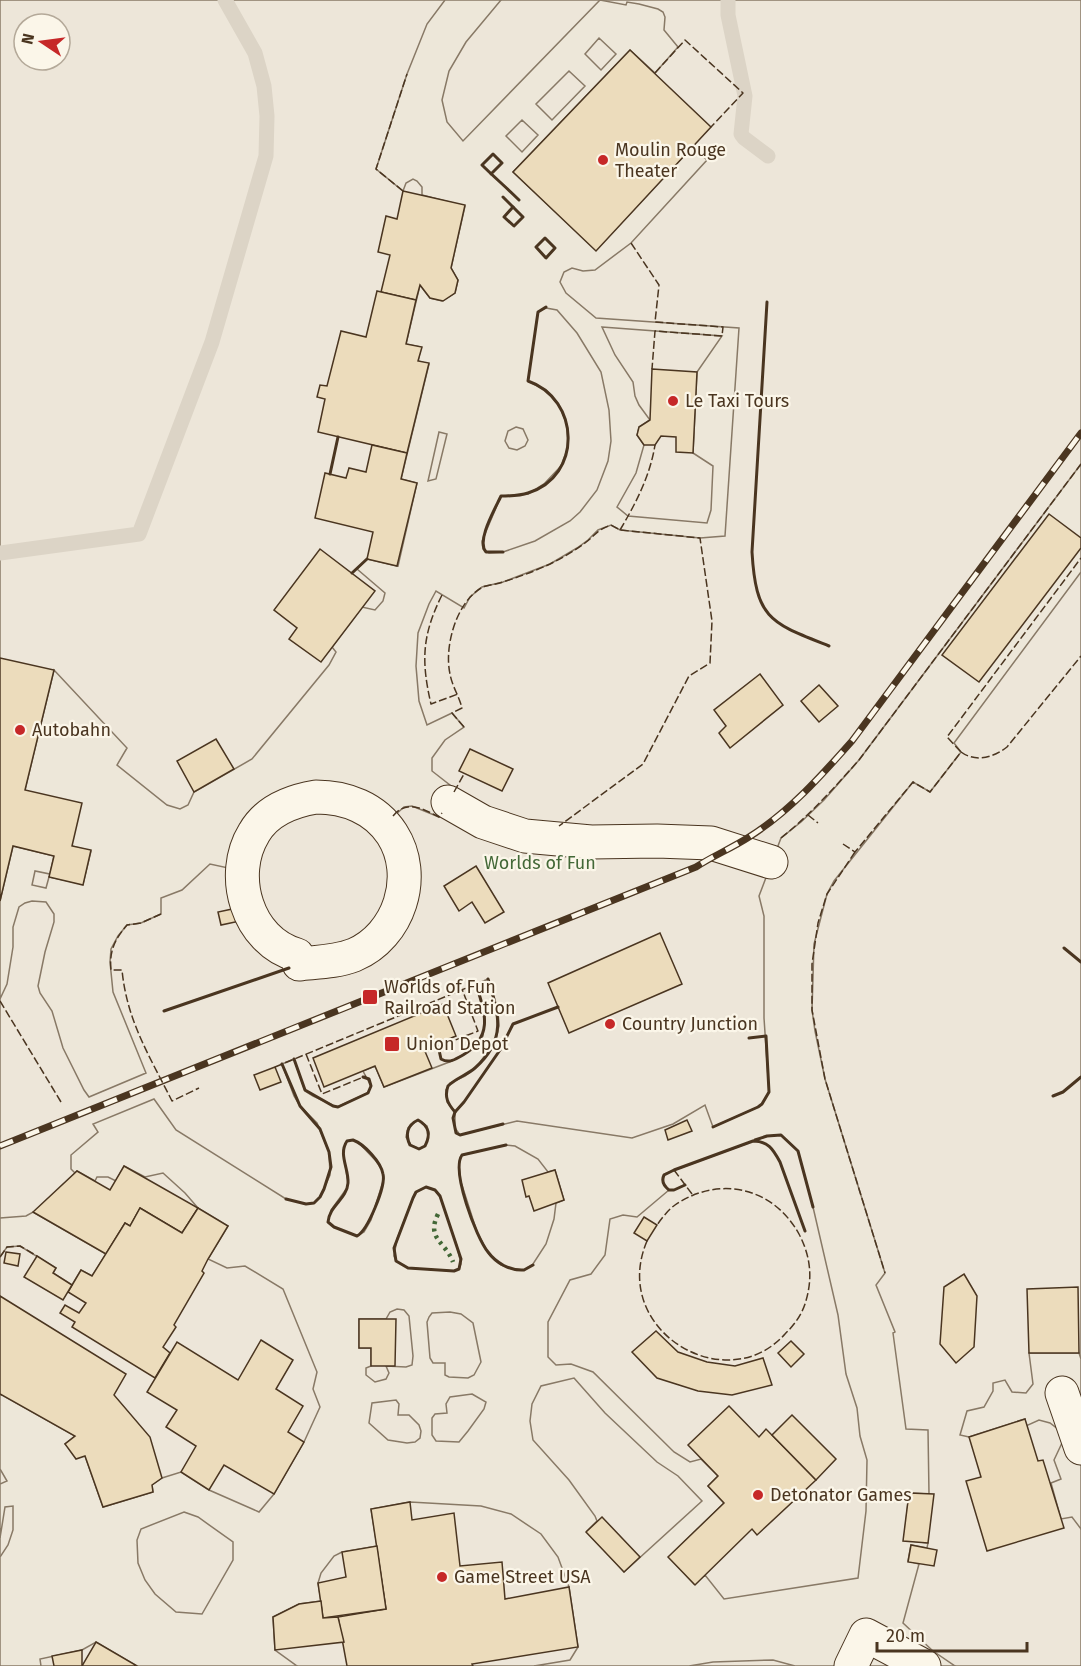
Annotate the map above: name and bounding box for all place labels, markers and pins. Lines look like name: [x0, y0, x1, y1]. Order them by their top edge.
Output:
place label: Moulin Rouge Theater: [615, 139, 726, 182]
marker: Moulin Rouge Theater: [596, 153, 610, 167]
place label: Le Taxi Tours: [685, 390, 789, 412]
marker: Le Taxi Tours: [666, 394, 680, 408]
place label: Autobahn: [32, 719, 111, 741]
marker: Autobahn: [13, 723, 27, 737]
place label: Worlds of Fun Railroad Station: [384, 976, 516, 1019]
marker: Worlds of Fun Railroad Station: [361, 988, 379, 1006]
place label: Country Junction: [622, 1013, 758, 1035]
marker: Country Junction: [603, 1017, 617, 1031]
place label: Union Depot: [406, 1033, 509, 1055]
marker: Union Depot: [383, 1035, 401, 1053]
place label: Detonator Games: [770, 1484, 912, 1506]
marker: Detonator Games: [751, 1488, 765, 1502]
place label: Game Street USA: [454, 1566, 591, 1588]
marker: Game Street USA: [435, 1570, 449, 1584]

